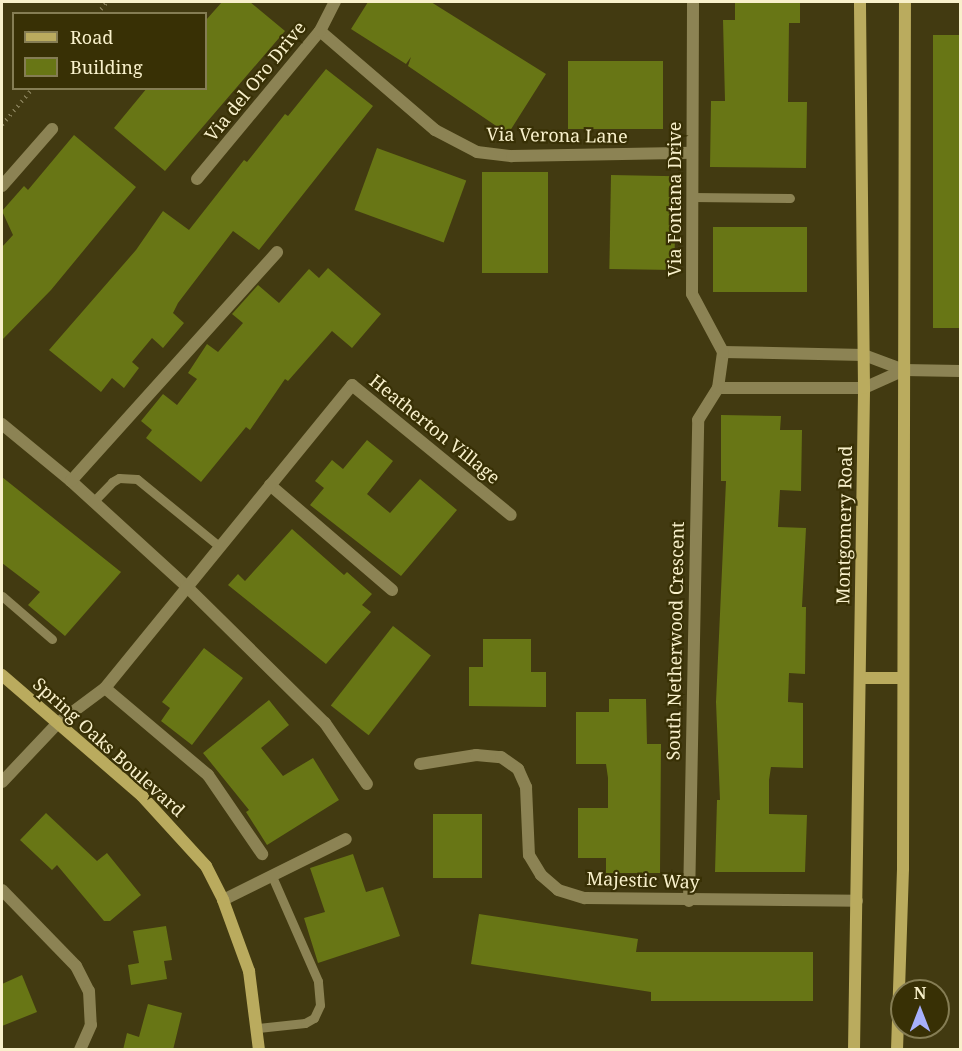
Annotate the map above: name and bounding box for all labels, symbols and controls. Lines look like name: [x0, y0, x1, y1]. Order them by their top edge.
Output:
legend: [12, 12, 207, 90]
street label: Via del Oro Drive: [200, 17, 310, 145]
text: Road: [70, 25, 113, 49]
text: Building: [70, 55, 143, 79]
street label: Via Fontana Drive: [663, 122, 685, 276]
street label: Via Verona Lane: [486, 123, 628, 147]
street label: Heatherton Village: [365, 370, 505, 488]
street label: Montgomery Road: [832, 446, 856, 604]
street label: South Netherwood Crescent: [662, 521, 688, 761]
street label: Spring Oaks Boulevard: [29, 673, 189, 821]
street label: Majestic Way: [586, 867, 700, 893]
north arrow: [890, 979, 950, 1039]
text: N: [914, 982, 926, 1004]

